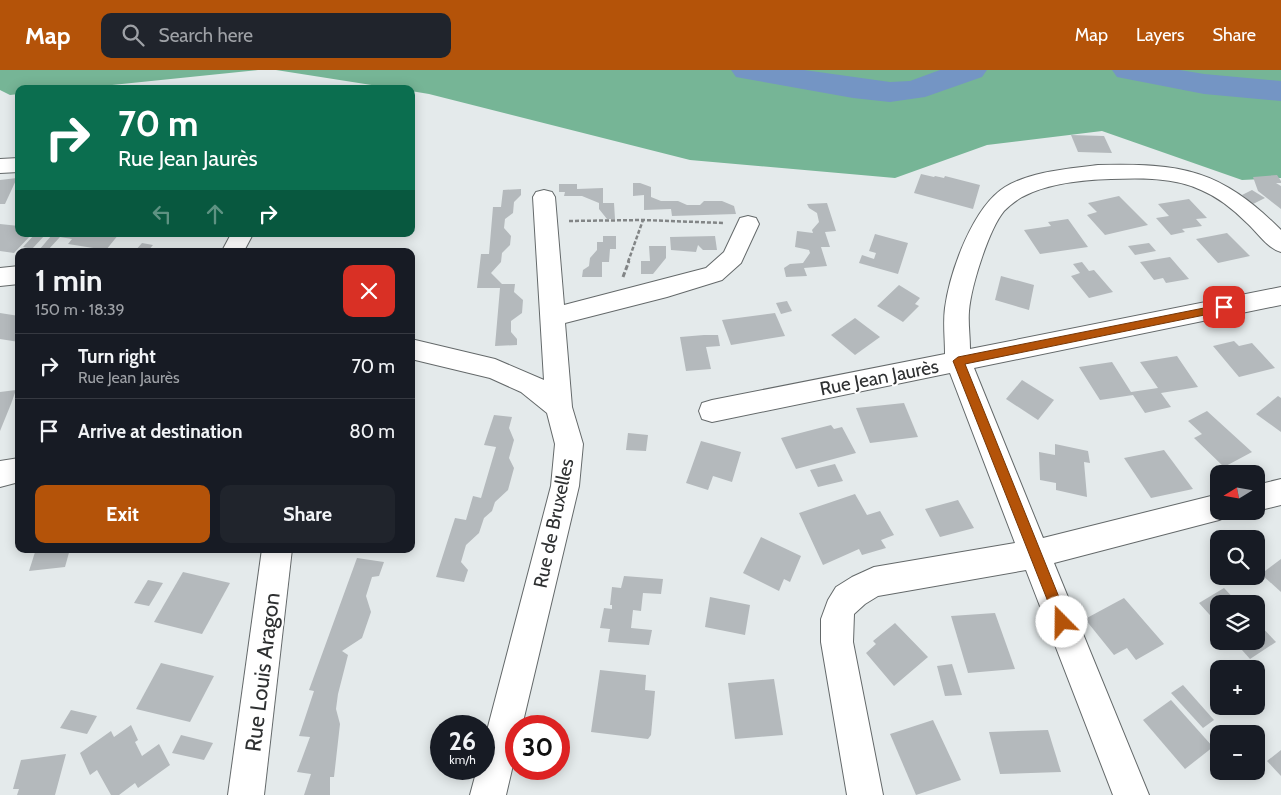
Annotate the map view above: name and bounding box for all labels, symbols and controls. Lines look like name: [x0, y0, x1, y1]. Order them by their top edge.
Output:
search box: [101, 13, 451, 58]
text: Map: [25, 21, 71, 50]
icon: search: [119, 21, 147, 49]
text: Search here: [159, 24, 253, 47]
text: Map: [1075, 24, 1108, 46]
text: Layers: [1136, 24, 1185, 46]
text: Share: [1213, 24, 1256, 46]
text: 70 m: [118, 102, 199, 145]
icon: right: [35, 105, 100, 170]
text: Rue Jean Jaurès: [118, 145, 258, 172]
icon: left: [148, 200, 176, 228]
icon: ahead: [201, 200, 229, 228]
icon: right: [254, 200, 282, 228]
text: 1 min: [35, 262, 103, 299]
button: close: [343, 265, 395, 317]
pin: [1203, 286, 1245, 328]
icon: arrive: [1210, 293, 1238, 321]
text: 150 m · 18:39: [35, 300, 125, 319]
text: Turn right: [78, 345, 156, 368]
icon: right: [35, 352, 63, 380]
text: 70 m: [351, 355, 395, 378]
street label: Rue Jean Jaurès: [818, 355, 941, 400]
text: Rue Jean Jaurès: [78, 368, 180, 387]
icon: arrive: [35, 417, 63, 445]
text: Arrive at destination: [78, 420, 242, 443]
text: 80 m: [349, 420, 395, 443]
street label: Rue de Bruxelles: [529, 456, 578, 590]
north arrow: [1210, 465, 1265, 520]
map controls: [1210, 465, 1265, 780]
button: Exit: [35, 485, 210, 543]
button: Share: [220, 485, 395, 543]
button: search: [1210, 530, 1265, 585]
street label: Rue Louis Aragon: [239, 591, 286, 753]
position arrow: [1035, 595, 1087, 647]
button: layers: [1210, 595, 1265, 650]
button: +: [1210, 660, 1265, 715]
speed limit sign: 30: [505, 715, 570, 780]
button: −: [1210, 725, 1265, 780]
text: 26: [449, 726, 476, 756]
text: km/h: [449, 752, 476, 767]

